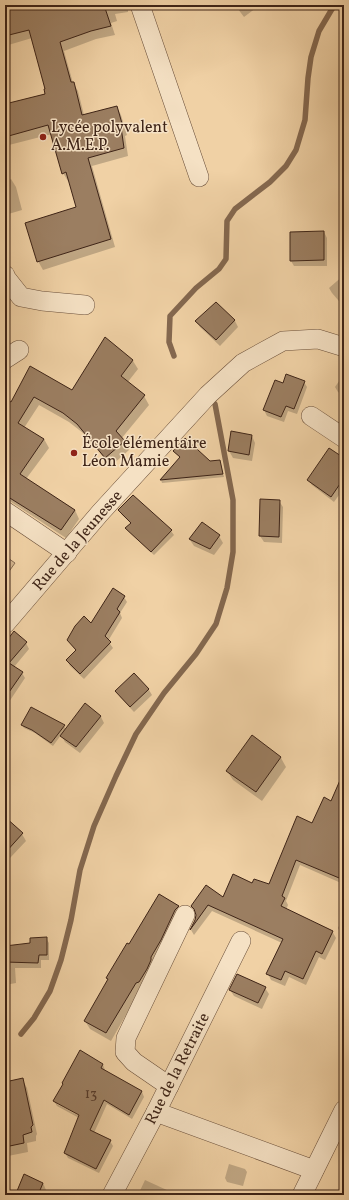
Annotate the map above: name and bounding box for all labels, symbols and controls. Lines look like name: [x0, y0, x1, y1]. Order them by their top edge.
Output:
place label: Lycée polyvalent A.M.E.P.: [51, 117, 168, 157]
marker: Lycée polyvalent A.M.E.P.: [38, 132, 48, 142]
place label: École élémentaire Léon Mamie: [82, 433, 207, 473]
marker: École élémentaire Léon Mamie: [69, 448, 79, 458]
street label: Rue de la Jeunesse: [28, 486, 128, 596]
street label: Rue de la Retraite: [140, 1009, 216, 1129]
house number: 13: [85, 1085, 97, 1104]

